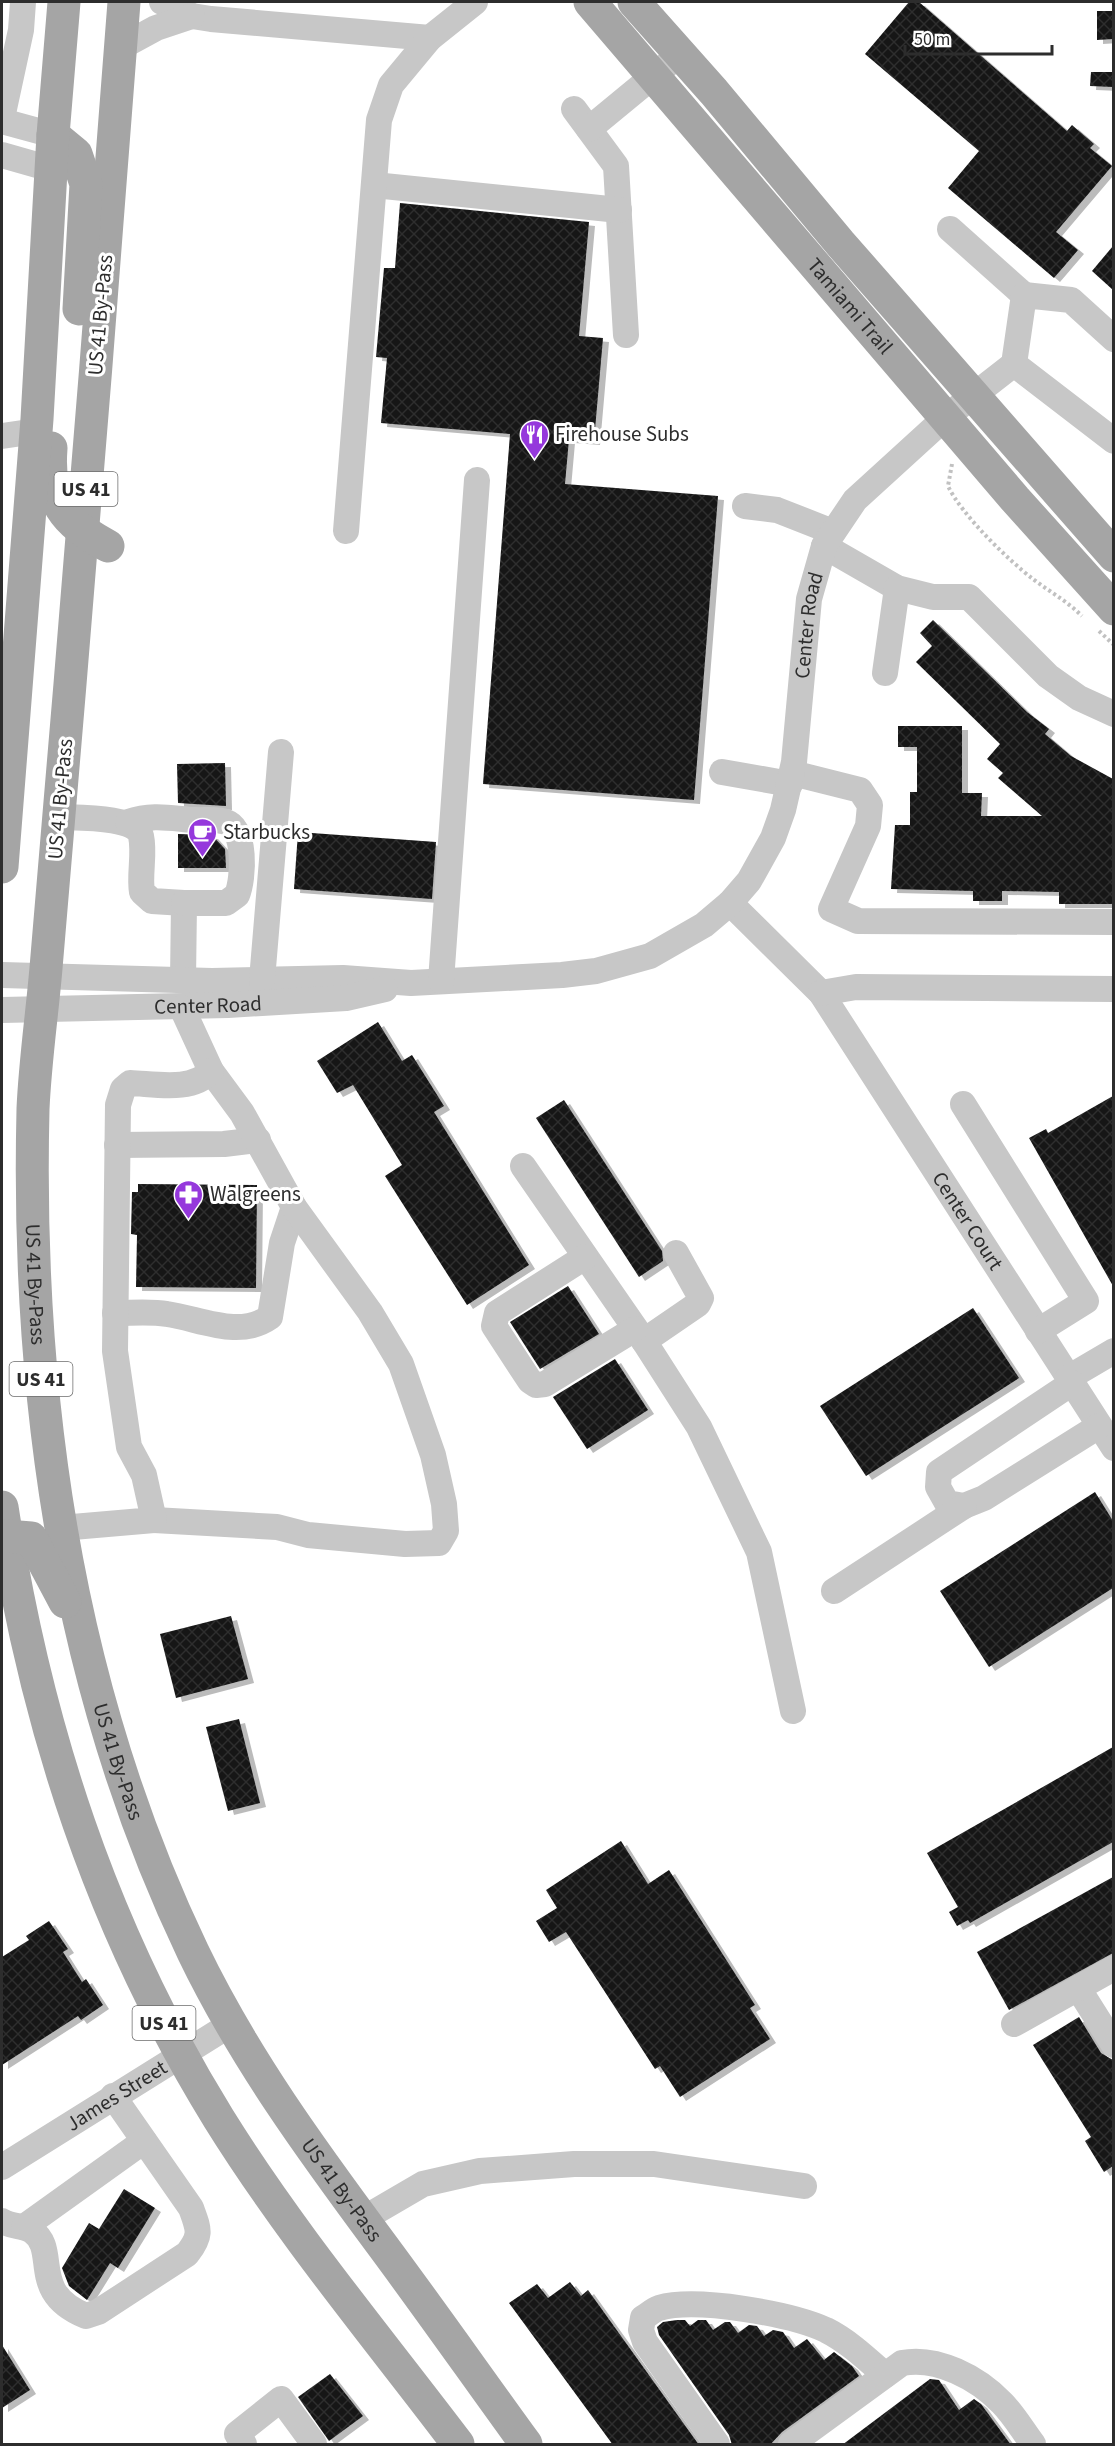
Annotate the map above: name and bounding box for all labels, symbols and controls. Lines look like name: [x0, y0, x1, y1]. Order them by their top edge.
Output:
scale bar: [905, 18, 1052, 56]
text: 50 m: [914, 27, 950, 52]
street label: Tamiami Trail: [800, 251, 900, 361]
street label: US 41 By-Pass: [80, 253, 120, 377]
restaurant icon: Firehouse Subs: [518, 418, 550, 460]
place label: Firehouse Subs: [555, 419, 689, 449]
road number: US 41: [54, 472, 118, 506]
street label: Center Road: [787, 568, 831, 680]
street label: US 41 By-Pass: [40, 737, 80, 861]
cafe icon: Starbucks: [186, 816, 218, 858]
place label: Starbucks: [223, 817, 310, 847]
street label: Center Road: [154, 988, 263, 1022]
street label: Center Court: [925, 1166, 1011, 1276]
pharmacy icon: Walgreens: [173, 1178, 205, 1220]
place label: Walgreens: [210, 1179, 301, 1209]
street label: US 41 By-Pass: [18, 1223, 54, 1346]
road number: US 41: [9, 1362, 72, 1396]
street label: US 41 By-Pass: [86, 1699, 151, 1824]
road number: US 41: [132, 2006, 195, 2040]
street label: James Street: [60, 2053, 173, 2138]
street label: US 41 By-Pass: [294, 2132, 390, 2248]

